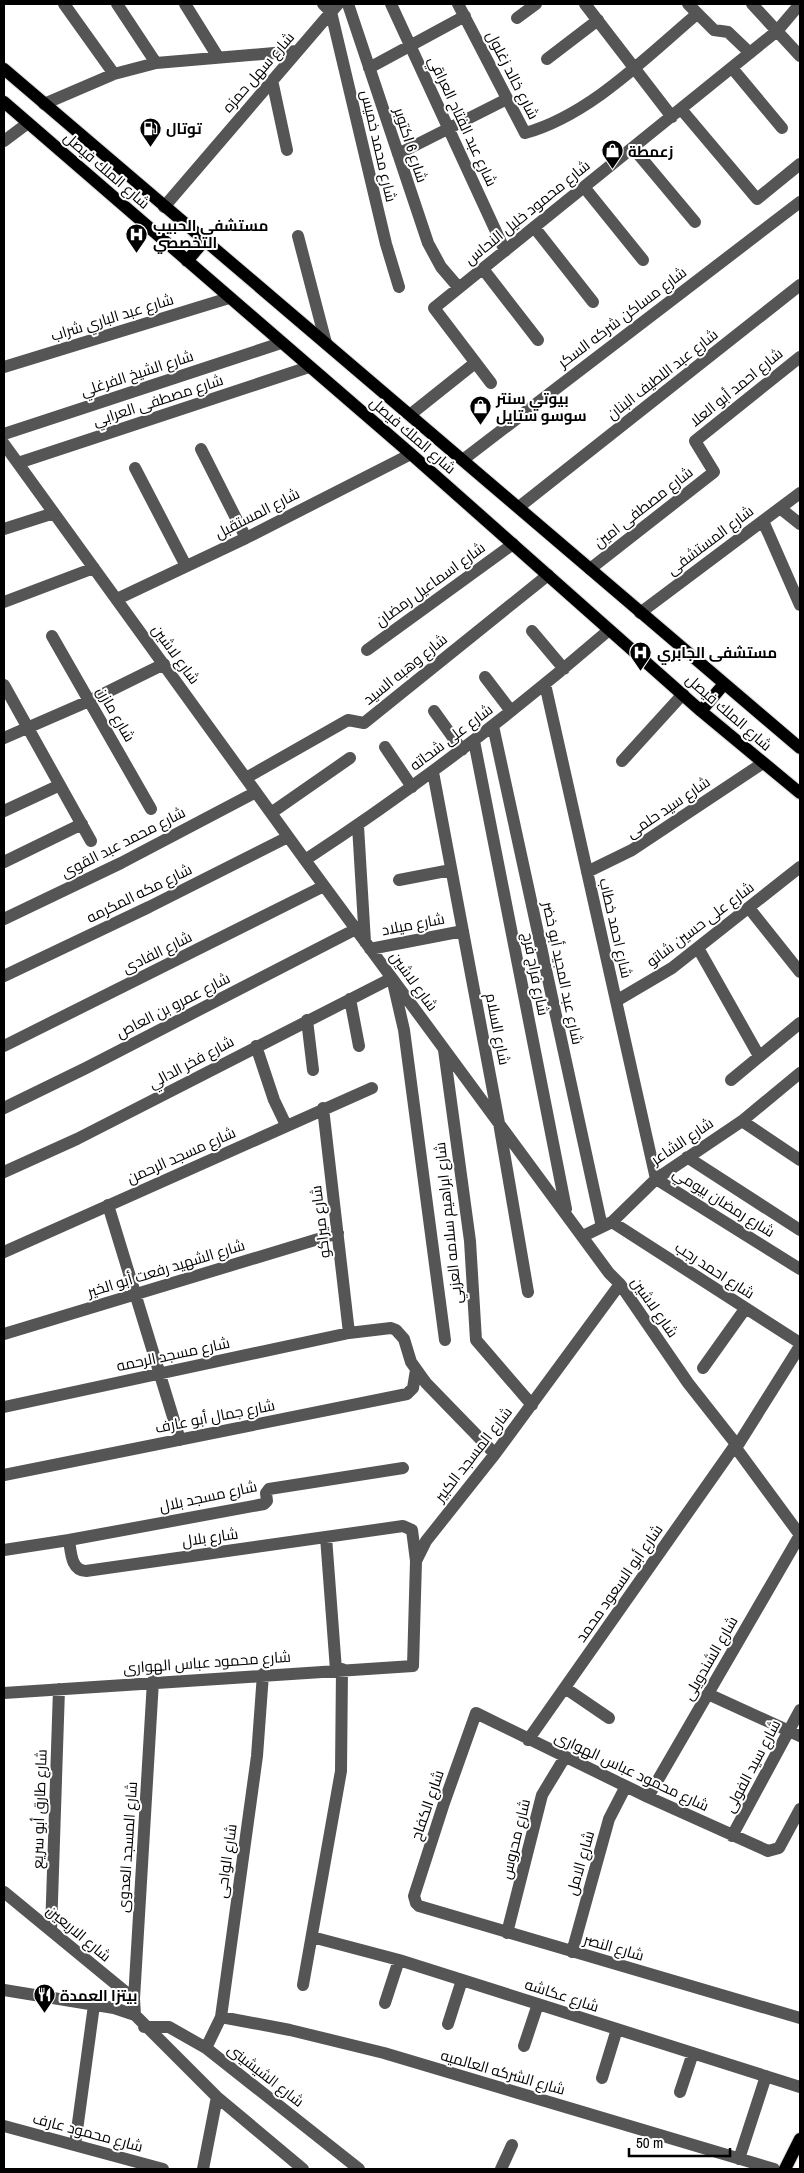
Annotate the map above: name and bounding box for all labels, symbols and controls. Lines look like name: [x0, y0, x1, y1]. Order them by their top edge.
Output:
street label: شارع سهل حمزه: [217, 27, 300, 117]
street label: شارع خالد زغلول: [481, 27, 544, 123]
street label: شارع عبد الفتاح العراقي: [422, 52, 502, 190]
street label: شارع محمد خميس: [355, 88, 402, 204]
street label: شارع 6 اكتوبر: [388, 104, 433, 186]
fuel station icon: توتال: [138, 116, 162, 147]
place label: توتال: [166, 118, 202, 139]
street label: شارع الملك فيصل: [59, 127, 155, 214]
shop icon: زعمطة: [600, 139, 624, 170]
place label: زعمطة: [628, 141, 673, 162]
street label: شارع محمود خليل النحاس: [460, 155, 595, 270]
place label: مستشفى الحبيب التخصصي: [153, 215, 268, 254]
hospital icon: مستشفى الحبيب التخصصي: [125, 222, 149, 253]
street label: شارع مساكن شركه السكر: [552, 262, 691, 374]
street label: شارع عبد الباري شراب: [48, 288, 177, 348]
street label: شارع عبد اللطيف البنان: [602, 324, 723, 425]
street label: شارع احمد أبو العلا: [685, 343, 788, 432]
street label: شارع الشيخ الفرغلي: [78, 345, 197, 403]
street label: شارع مصطفى العرابي: [90, 369, 226, 433]
place label: بيوتي سنتر سوسو ستايل: [495, 388, 587, 426]
street label: شارع الملك فيصل: [365, 392, 461, 479]
shop icon: بيوتي سنتر سوسو ستايل: [468, 395, 492, 426]
street label: شارع مصطفى امين: [589, 461, 698, 553]
street label: شارع المستقبل: [211, 483, 303, 544]
street label: شارع المستشفى: [662, 500, 758, 580]
street label: شارع اسماعيل رمضان: [371, 537, 490, 632]
street label: شارع لاشين: [146, 620, 205, 689]
street label: شارع وهبه السيد: [359, 629, 452, 710]
hospital icon: مستشفى الجابري: [629, 640, 653, 671]
place label: مستشفى الجابري: [657, 642, 777, 665]
street label: شارع الملك فيصل: [681, 669, 777, 756]
street label: شارع مازن: [91, 683, 140, 746]
street label: شارع على شحاته: [405, 699, 497, 776]
street label: شارع سيد حلمى: [622, 771, 715, 844]
street label: شارع محمد عبد القوى: [57, 801, 189, 883]
street label: شارع مكه المكرمه: [83, 858, 196, 929]
street label: شارع احمد خطاب: [593, 876, 638, 980]
street label: شارع على حسين شاتو: [642, 877, 759, 972]
street label: شارع عبد المجيد أبو خضر: [536, 899, 588, 1047]
street label: شارع ميلاد: [380, 908, 447, 941]
street label: شارع الفادى: [119, 926, 196, 979]
street label: شارع فراج فرج: [517, 930, 554, 1018]
street label: شارع لاشين: [384, 947, 443, 1016]
street label: شارع عمرو بن العاص: [112, 967, 234, 1044]
street label: شارع السلام: [480, 991, 515, 1067]
street label: شارع فخر الدالي: [145, 1031, 238, 1095]
street label: شارع الشاعر: [646, 1112, 718, 1171]
street label: شارع مسجد الرحمن: [123, 1122, 239, 1189]
street label: شارع ابراهيم سلامه العزبي: [429, 1141, 469, 1305]
street label: شارع رمضان بيومي: [668, 1162, 779, 1244]
street label: شارع ميراكو: [305, 1184, 336, 1260]
street label: شارع الشهيد رفعت أبو الخير: [84, 1234, 248, 1303]
street label: شارع احمد رجب: [671, 1236, 759, 1304]
street label: شارع لاشين: [626, 1273, 684, 1342]
street label: شارع مسجد الرحمه: [114, 1332, 232, 1377]
street label: شارع جمال أبو عارف: [153, 1394, 277, 1439]
street label: شارع المسجد الكبير: [429, 1402, 518, 1507]
street label: شارع مسجد بلال: [157, 1475, 259, 1518]
street label: شارع أبو السعود محمد: [570, 1520, 668, 1647]
street label: شارع بلال: [181, 1523, 240, 1552]
street label: شارع الشندويلى: [677, 1612, 743, 1704]
street label: شارع محمود عباس الهوارى: [122, 1646, 292, 1679]
street label: شارع سيد الفولى: [719, 1716, 786, 1817]
street label: شارع محمود عباس الهوارى: [551, 1726, 713, 1817]
street label: شارع طارق أبو سريع: [26, 1749, 53, 1869]
street label: شارع الكفاح: [405, 1767, 450, 1843]
street label: شارع المسجد العدوى: [112, 1781, 143, 1913]
street label: شارع محروس: [495, 1797, 536, 1882]
street label: شارع الواحى: [210, 1822, 243, 1900]
street label: شارع الامل: [561, 1828, 600, 1898]
street label: شارع الاربعين: [42, 1900, 116, 1967]
street label: شارع النصر: [580, 1928, 647, 1967]
street label: شارع عكاشه: [522, 1973, 602, 2018]
restaurant icon: بيتزا العمدة: [32, 1983, 56, 2014]
place label: بيتزا العمدة: [60, 1985, 138, 2006]
street label: شارع الشيشينى: [223, 2038, 309, 2112]
street label: شارع الشركه العالميه: [438, 2044, 568, 2101]
street label: شارع محمود عارف: [30, 2107, 145, 2158]
scale bar: [629, 2126, 730, 2158]
text: 50 m: [636, 2132, 663, 2153]

